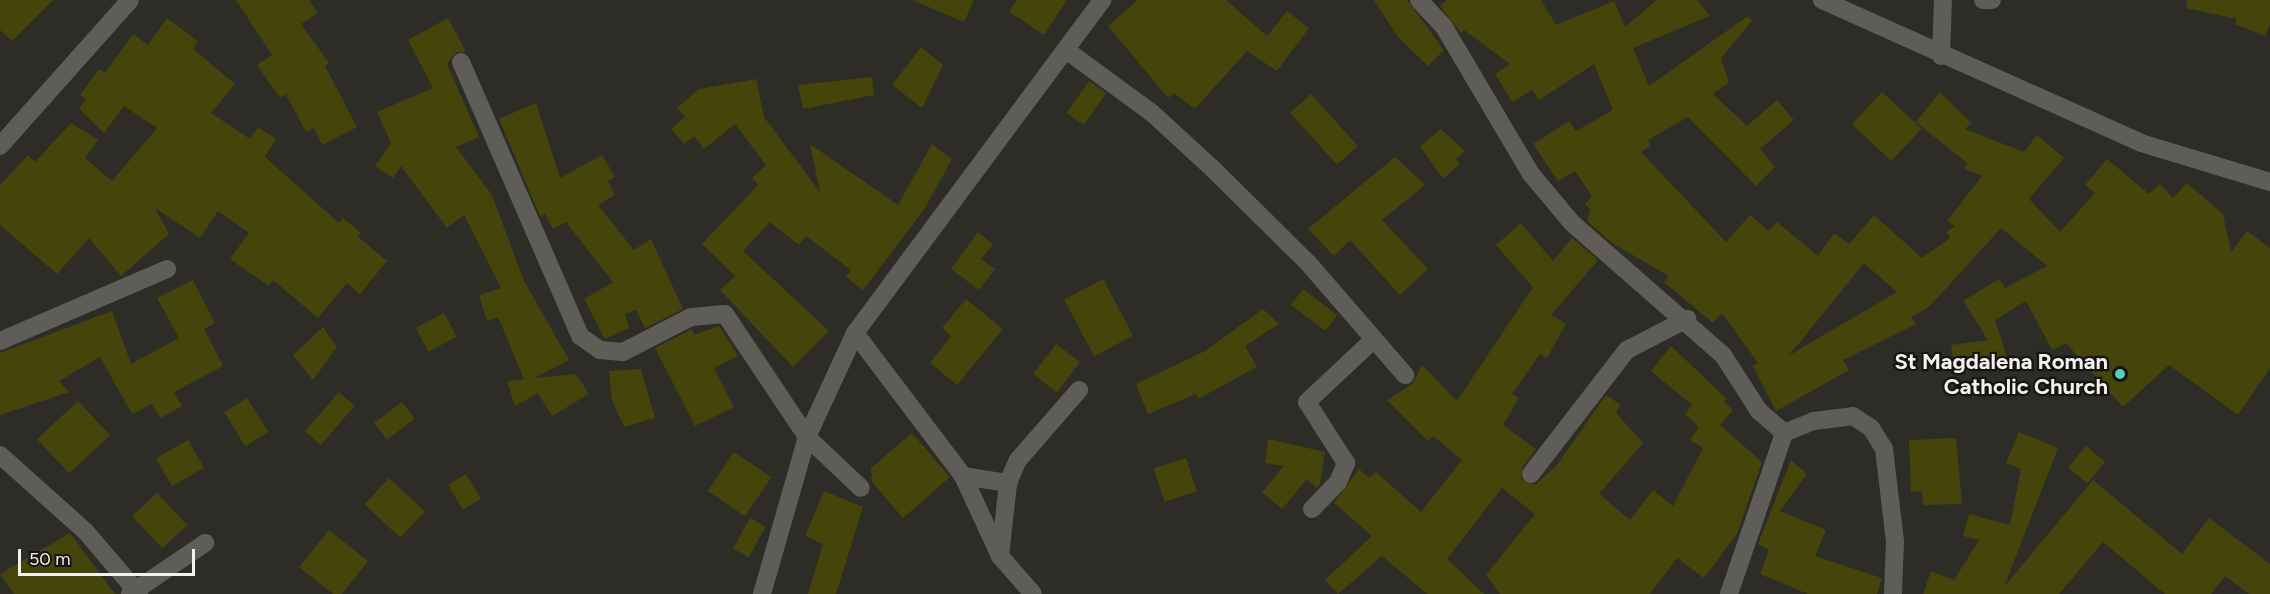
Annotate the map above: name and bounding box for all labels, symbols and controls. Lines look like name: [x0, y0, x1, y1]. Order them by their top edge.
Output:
place label: St Magdalena Roman Catholic Church: [1895, 348, 2108, 400]
marker: St Magdalena Roman Catholic Church: [2113, 367, 2127, 381]
scale bar: [21, 537, 198, 575]
text: 50 m: [29, 548, 71, 570]

